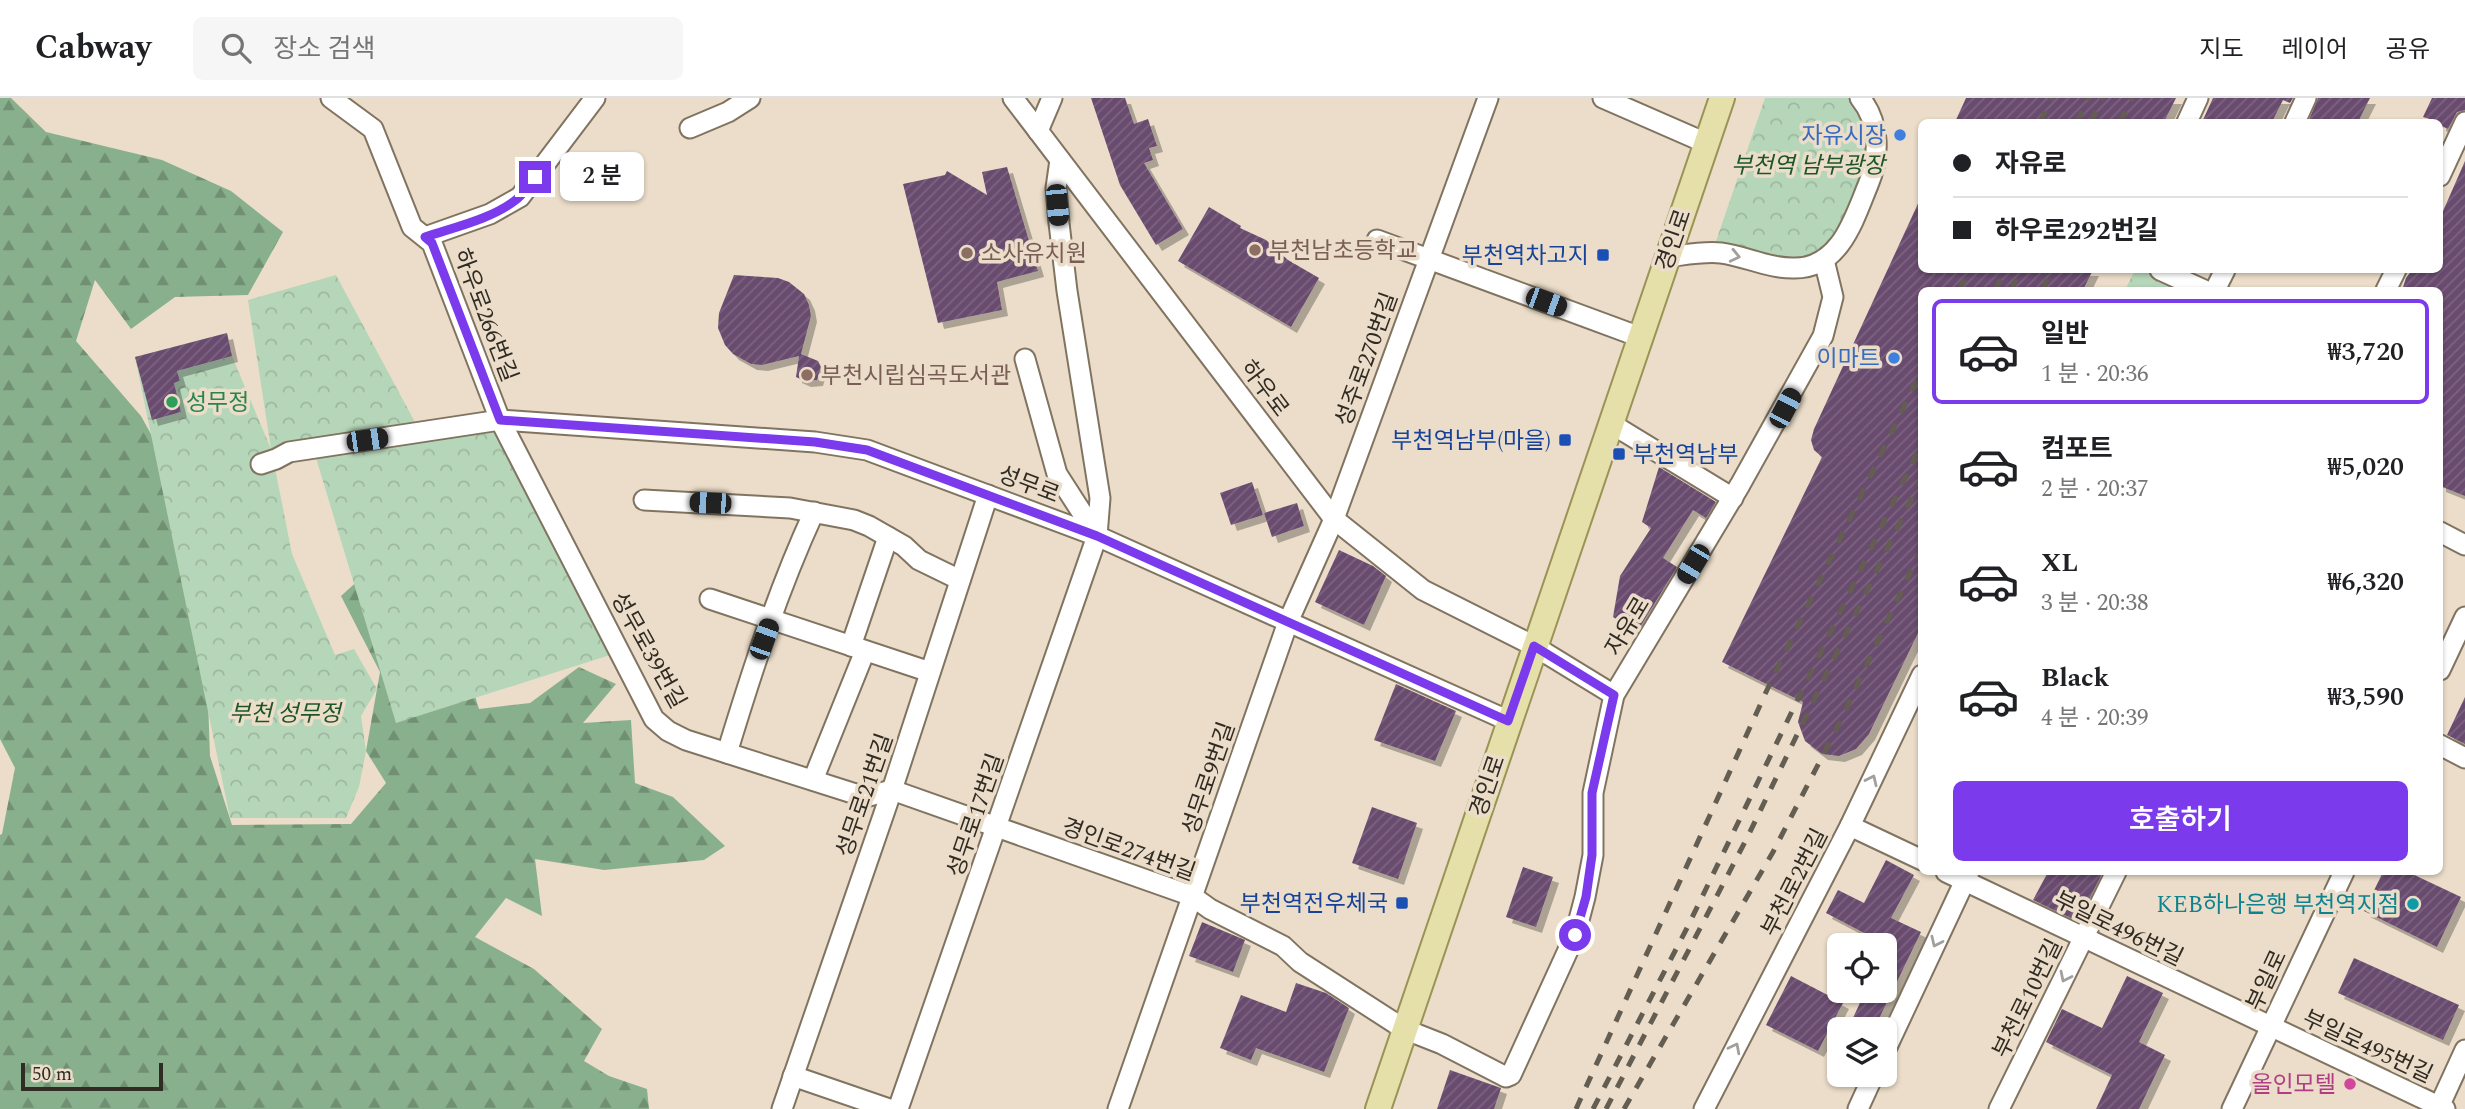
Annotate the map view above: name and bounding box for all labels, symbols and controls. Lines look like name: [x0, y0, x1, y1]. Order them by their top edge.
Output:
search box: [193, 17, 683, 80]
text: Cabway: [35, 23, 151, 73]
icon: search: [217, 29, 255, 67]
text: 장소 검색: [273, 29, 375, 69]
text: 지도: [2199, 32, 2244, 68]
text: 레이어: [2282, 32, 2348, 68]
text: 공유: [2386, 32, 2430, 68]
place label: 자유시장: [1801, 119, 1886, 154]
marker: 자유시장: [1892, 127, 1908, 143]
text: 자유로: [1995, 144, 2067, 184]
park label: 부천역 남부광장: [1731, 149, 1888, 184]
callout: 2 분: [560, 153, 644, 202]
text: 2 분: [582, 159, 622, 194]
route end: [519, 161, 551, 193]
car: [1045, 183, 1070, 227]
street label: 경인로: [1648, 205, 1701, 276]
text: 하우로292번길: [1995, 211, 2158, 251]
place label: 부천남초등학교: [1269, 234, 1417, 269]
place label: 소사유치원: [981, 237, 1087, 272]
place label: 부천역차고지: [1462, 239, 1589, 274]
marker: 부천남초등학교: [1247, 242, 1263, 258]
street label: 하우로266번길: [443, 244, 526, 387]
marker: 소사유치원: [959, 245, 975, 261]
marker: 부천역차고지: [1595, 247, 1611, 263]
one-way arrow: [1729, 248, 1741, 262]
car: [1523, 285, 1570, 319]
street label: 성주로270번길: [1327, 288, 1408, 431]
text: 일반: [2041, 314, 2089, 354]
icon: car: [1957, 320, 2020, 383]
text: ₩3,720: [2328, 332, 2404, 372]
place label: 이마트: [1817, 342, 1880, 377]
marker: 이마트: [1886, 350, 1902, 366]
street label: 하우로: [1231, 353, 1297, 425]
text: 1 분 · 20:36: [2041, 357, 2148, 392]
place label: 부천시립심곡도서관: [821, 359, 1011, 394]
marker: 부천시립심곡도서관: [799, 367, 815, 383]
car: [1766, 385, 1805, 431]
place label: 성무정: [186, 386, 249, 421]
marker: 성무정: [164, 394, 180, 410]
place label: 부천역남부(마을): [1391, 424, 1551, 459]
car: [345, 427, 390, 453]
text: 컴포트: [2041, 429, 2113, 469]
marker: 부천역남부(마을): [1557, 432, 1573, 448]
icon: car: [1957, 435, 2020, 498]
place label: 부천역남부: [1633, 438, 1739, 473]
marker: 부천역남부: [1611, 446, 1627, 462]
text: ₩5,020: [2328, 447, 2404, 487]
street label: 성무로: [993, 458, 1064, 513]
text: 2 분 · 20:37: [2041, 472, 2148, 507]
car: [689, 492, 732, 514]
car: [1674, 541, 1713, 587]
text: XL: [2041, 543, 2078, 583]
icon: car: [1957, 550, 2020, 613]
text: ₩6,320: [2328, 562, 2404, 602]
street label: 성무로39번길: [601, 586, 694, 716]
text: 3 분 · 20:38: [2041, 586, 2148, 621]
street label: 자유로: [1597, 591, 1660, 663]
car: [747, 616, 782, 662]
text: Black: [2041, 658, 2109, 698]
icon: car: [1957, 665, 2020, 728]
text: ₩3,590: [2328, 677, 2404, 717]
park label: 부천 성무정: [229, 697, 343, 732]
text: 4 분 · 20:39: [2041, 701, 2148, 736]
street label: 성무로9번길: [1174, 717, 1245, 840]
street label: 성무로21번길: [828, 729, 903, 862]
street label: 성무로17번길: [939, 749, 1014, 882]
street label: 경인로: [1462, 751, 1515, 822]
one-way arrow: [1864, 775, 1878, 787]
button: 호출하기: [1953, 781, 2408, 861]
street label: 경인로274번길: [1057, 810, 1200, 891]
street label: 부천로2번길: [1753, 822, 1838, 943]
street label: 부일로496번길: [2048, 883, 2189, 976]
place label: 부천역전우체국: [1240, 887, 1388, 922]
place label: KEB하나은행 부천역지점: [2156, 888, 2399, 923]
marker: 부천역전우체국: [1394, 895, 1410, 911]
marker: KEB하나은행 부천역지점: [2405, 896, 2421, 912]
route start: [1559, 919, 1591, 951]
map controls: [1827, 933, 1897, 1087]
button: locate: [1827, 933, 1897, 1003]
street label: 부천로10번길: [1984, 933, 2072, 1064]
one-way arrow: [1930, 935, 1944, 947]
street label: 부일로: [2238, 944, 2297, 1017]
one-way arrow: [2059, 970, 2073, 982]
street label: 부일로495번길: [2296, 1002, 2438, 1093]
button: layers: [1827, 1017, 1897, 1087]
one-way arrow: [1727, 1043, 1740, 1056]
scale bar: [21, 1060, 163, 1092]
text: 50 m: [32, 1060, 72, 1089]
place label: 올인모텔: [2251, 1068, 2336, 1103]
marker: 올인모텔: [2342, 1076, 2358, 1092]

